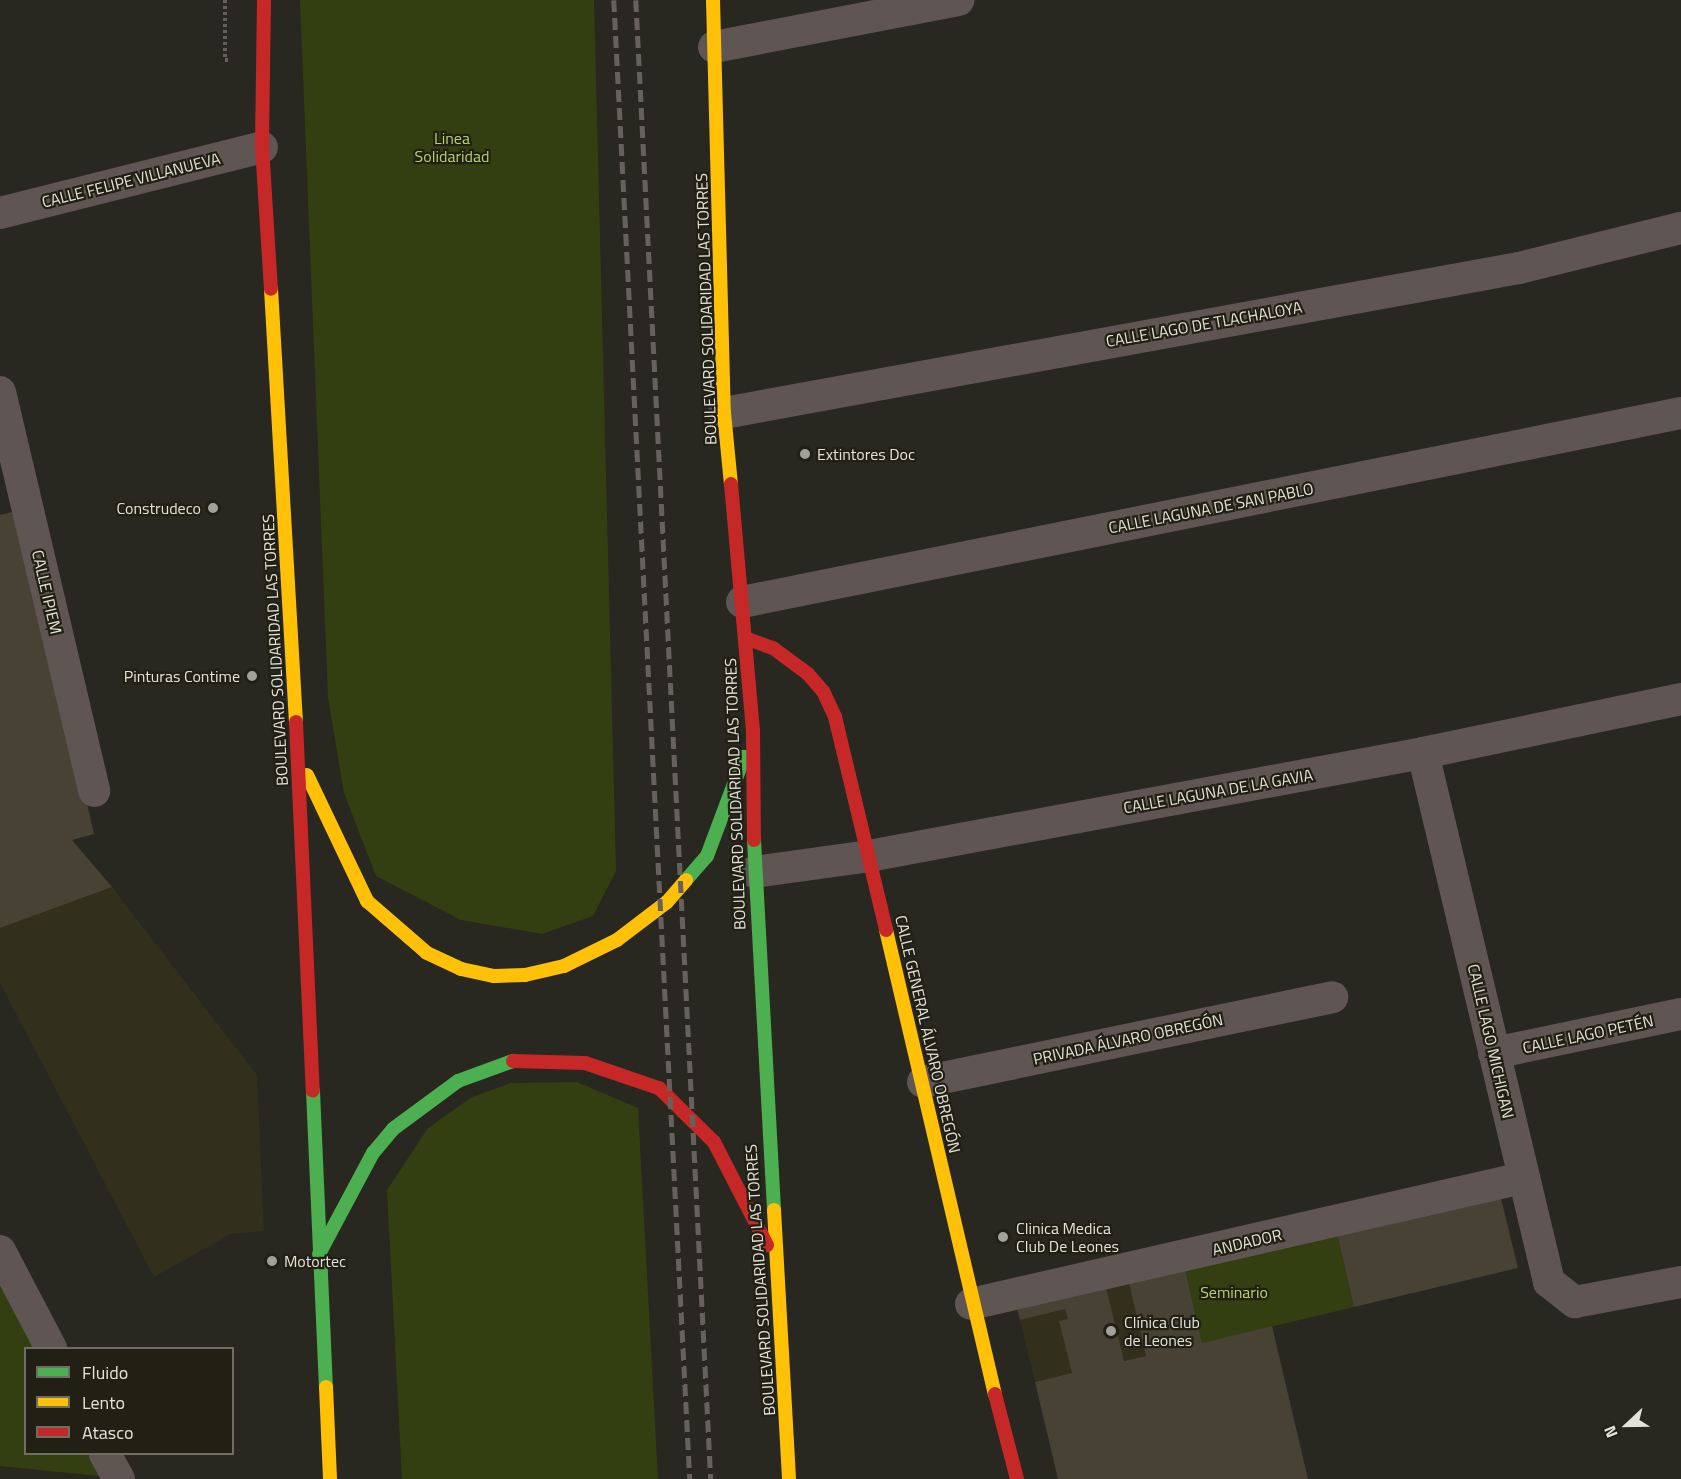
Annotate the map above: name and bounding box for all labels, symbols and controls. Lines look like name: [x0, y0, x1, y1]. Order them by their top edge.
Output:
park label: Linea Solidaridad: [415, 128, 489, 166]
street label: CALLE FELIPE VILLANUEVA: [40, 149, 222, 211]
street label: BOULEVARD SOLIDARIDAD LAS TORRES: [692, 173, 720, 445]
street label: CALLE LAGO DE TLACHALOYA: [1104, 297, 1304, 351]
place label: Extintores Doc: [817, 444, 915, 464]
marker: Extintores Doc: [798, 447, 812, 461]
street label: CALLE LAGUNA DE SAN PABLO: [1107, 479, 1315, 537]
place label: Construdeco: [116, 498, 201, 518]
marker: Construdeco: [206, 501, 220, 515]
street label: BOULEVARD SOLIDARIDAD LAS TORRES: [258, 514, 292, 786]
street label: CALLE IPIEM: [28, 548, 66, 636]
street label: BOULEVARD SOLIDARIDAD LAS TORRES: [721, 658, 749, 930]
place label: Pinturas Contime: [124, 666, 240, 686]
marker: Pinturas Contime: [245, 669, 259, 683]
street label: CALLE LAGUNA DE LA GAVIA: [1122, 765, 1314, 817]
street label: CALLE GENERAL ÁLVARO OBREGÓN: [891, 913, 965, 1155]
street label: CALLE LAGO MICHIGAN: [1464, 962, 1518, 1120]
street label: PRIVADA ÁLVARO OBREGÓN: [1031, 1009, 1225, 1069]
street label: CALLE LAGO PETÉN: [1521, 1011, 1655, 1057]
street label: BOULEVARD SOLIDARIDAD LAS TORRES: [741, 1144, 779, 1416]
place label: Clinica Medica Club De Leones: [1016, 1218, 1119, 1256]
street label: ANDADOR: [1210, 1225, 1284, 1259]
marker: Clinica Medica Club De Leones: [994, 1228, 1012, 1246]
place label: Motortec: [284, 1251, 346, 1271]
marker: Motortec: [265, 1254, 279, 1268]
park label: Seminario: [1200, 1282, 1268, 1302]
place label: Clínica Club de Leones: [1124, 1312, 1200, 1350]
marker: Clínica Club de Leones: [1102, 1322, 1120, 1340]
legend: [24, 1347, 234, 1455]
text: Fluido: [82, 1359, 128, 1386]
text: Lento: [82, 1389, 125, 1416]
north arrow: [1597, 1395, 1657, 1455]
text: Atasco: [82, 1419, 133, 1446]
text: N: [1597, 1422, 1624, 1441]

